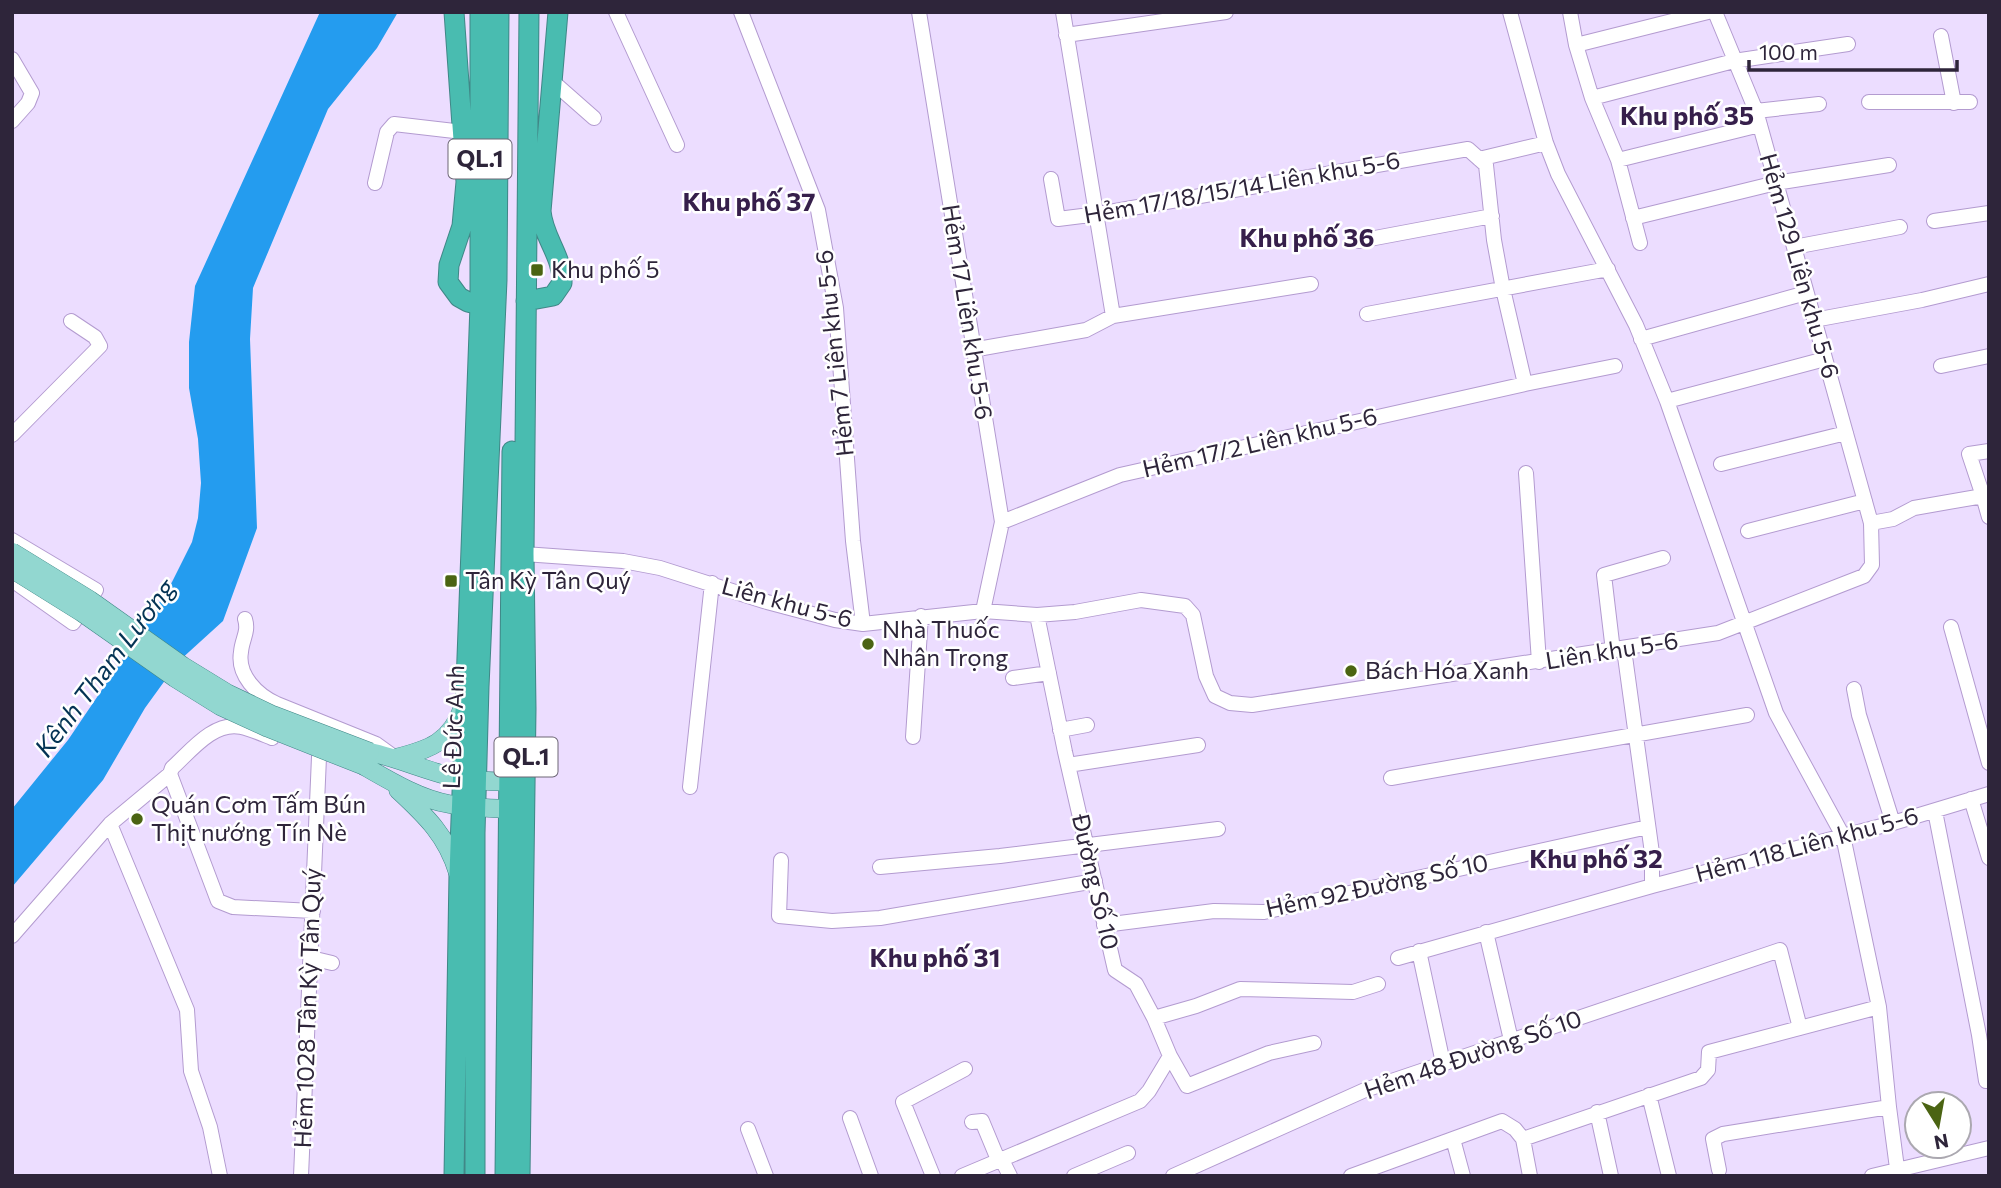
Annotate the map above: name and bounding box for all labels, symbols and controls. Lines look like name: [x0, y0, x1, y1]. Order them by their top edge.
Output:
scale bar: [1749, 28, 1957, 72]
text: 100 m: [1759, 39, 1818, 64]
district label: Khu phố 35: [1620, 99, 1754, 130]
road number: QL.1: [448, 140, 512, 178]
street label: Hẻm 17/18/15/14 Liên khu 5-6: [1081, 144, 1402, 229]
street label: Hẻm 129 Liên khu 5-6: [1754, 150, 1846, 382]
district label: Khu phố 37: [682, 185, 816, 216]
street label: Hẻm 17 Liên khu 5-6: [937, 202, 1000, 422]
district label: Khu phố 36: [1239, 221, 1375, 252]
street label: Hẻm 7 Liên khu 5-6: [808, 248, 859, 458]
place label: Khu phố 5: [551, 254, 660, 283]
marker: Khu phố 5: [529, 262, 545, 278]
street label: Hẻm 17/2 Liên khu 5-6: [1139, 400, 1380, 483]
place label: Tân Kỳ Tân Quý: [465, 565, 631, 594]
street label: Liên khu 5-6: [719, 570, 856, 633]
water label: Kênh Tham Lương: [27, 571, 181, 762]
marker: Tân Kỳ Tân Quý: [443, 573, 459, 589]
place label: Nhà Thuốc Nhân Trọng: [882, 614, 1008, 671]
street label: Liên khu 5-6: [1543, 625, 1680, 674]
marker: Nhà Thuốc Nhân Trọng: [860, 636, 876, 652]
place label: Bách Hóa Xanh: [1365, 655, 1529, 684]
marker: Bách Hóa Xanh: [1343, 663, 1359, 679]
street label: Lê Đức Anh: [436, 664, 469, 790]
road number: QL.1: [494, 737, 558, 776]
place label: Quán Cơm Tấm Bún Thịt nướng Tín Nè: [151, 789, 366, 846]
street label: Hẻm 118 Liên khu 5-6: [1692, 800, 1921, 887]
street label: Đường Số 10: [1067, 810, 1126, 952]
marker: Quán Cơm Tấm Bún Thịt nướng Tín Nè: [129, 811, 145, 827]
district label: Khu phố 32: [1529, 842, 1663, 873]
street label: Hẻm 92 Đường Số 10: [1263, 847, 1491, 922]
street label: Hẻm 1028 Tân Kỳ Tân Quý: [287, 867, 326, 1149]
district label: Khu phố 31: [870, 941, 1000, 972]
street label: Hẻm 48 Đường Số 10: [1360, 1003, 1585, 1104]
north arrow: [1903, 1090, 1973, 1160]
text: N: [1932, 1130, 1951, 1155]

